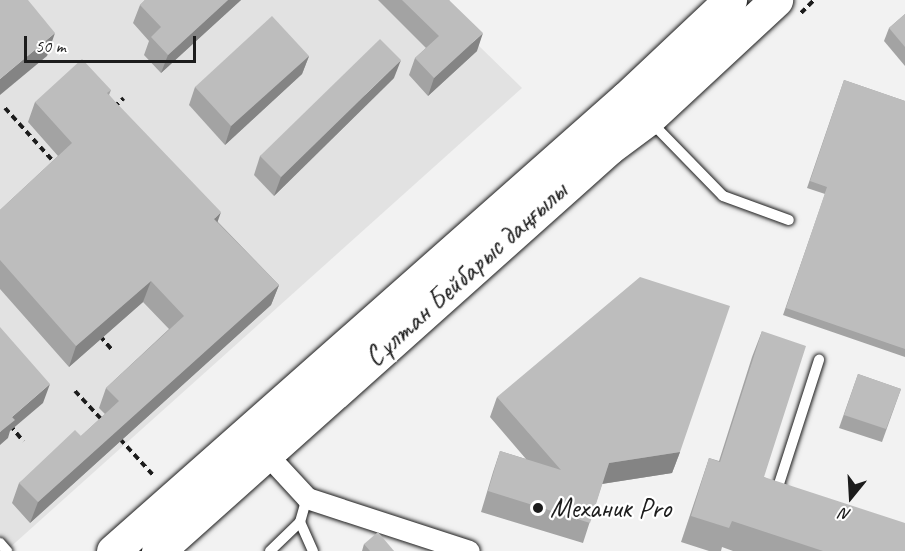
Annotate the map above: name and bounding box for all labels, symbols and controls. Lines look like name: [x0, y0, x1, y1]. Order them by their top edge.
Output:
scale bar: [27, 24, 200, 62]
text: 50 m: [35, 35, 66, 57]
street label: Сұлтан Бейбарыс даңғылы: [358, 174, 574, 374]
north arrow: [821, 467, 881, 527]
place label: Механик Pro: [550, 491, 671, 525]
marker: Механик Pro: [531, 501, 545, 515]
text: N: [838, 503, 853, 525]

